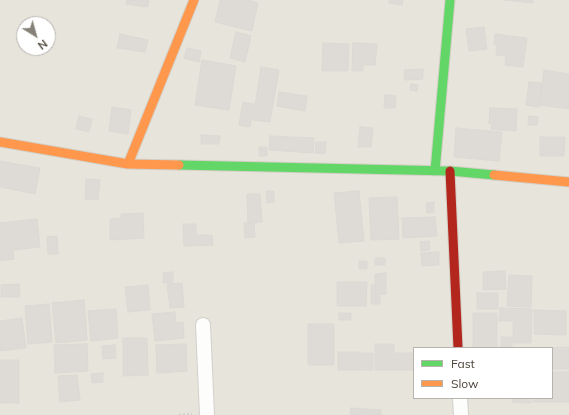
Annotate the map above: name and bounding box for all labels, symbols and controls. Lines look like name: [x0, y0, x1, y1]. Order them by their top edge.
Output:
north arrow: [16, 16, 56, 56]
text: N: [35, 37, 50, 53]
legend: [413, 347, 553, 399]
text: Fast: [451, 356, 475, 371]
text: Slow: [451, 376, 479, 391]

